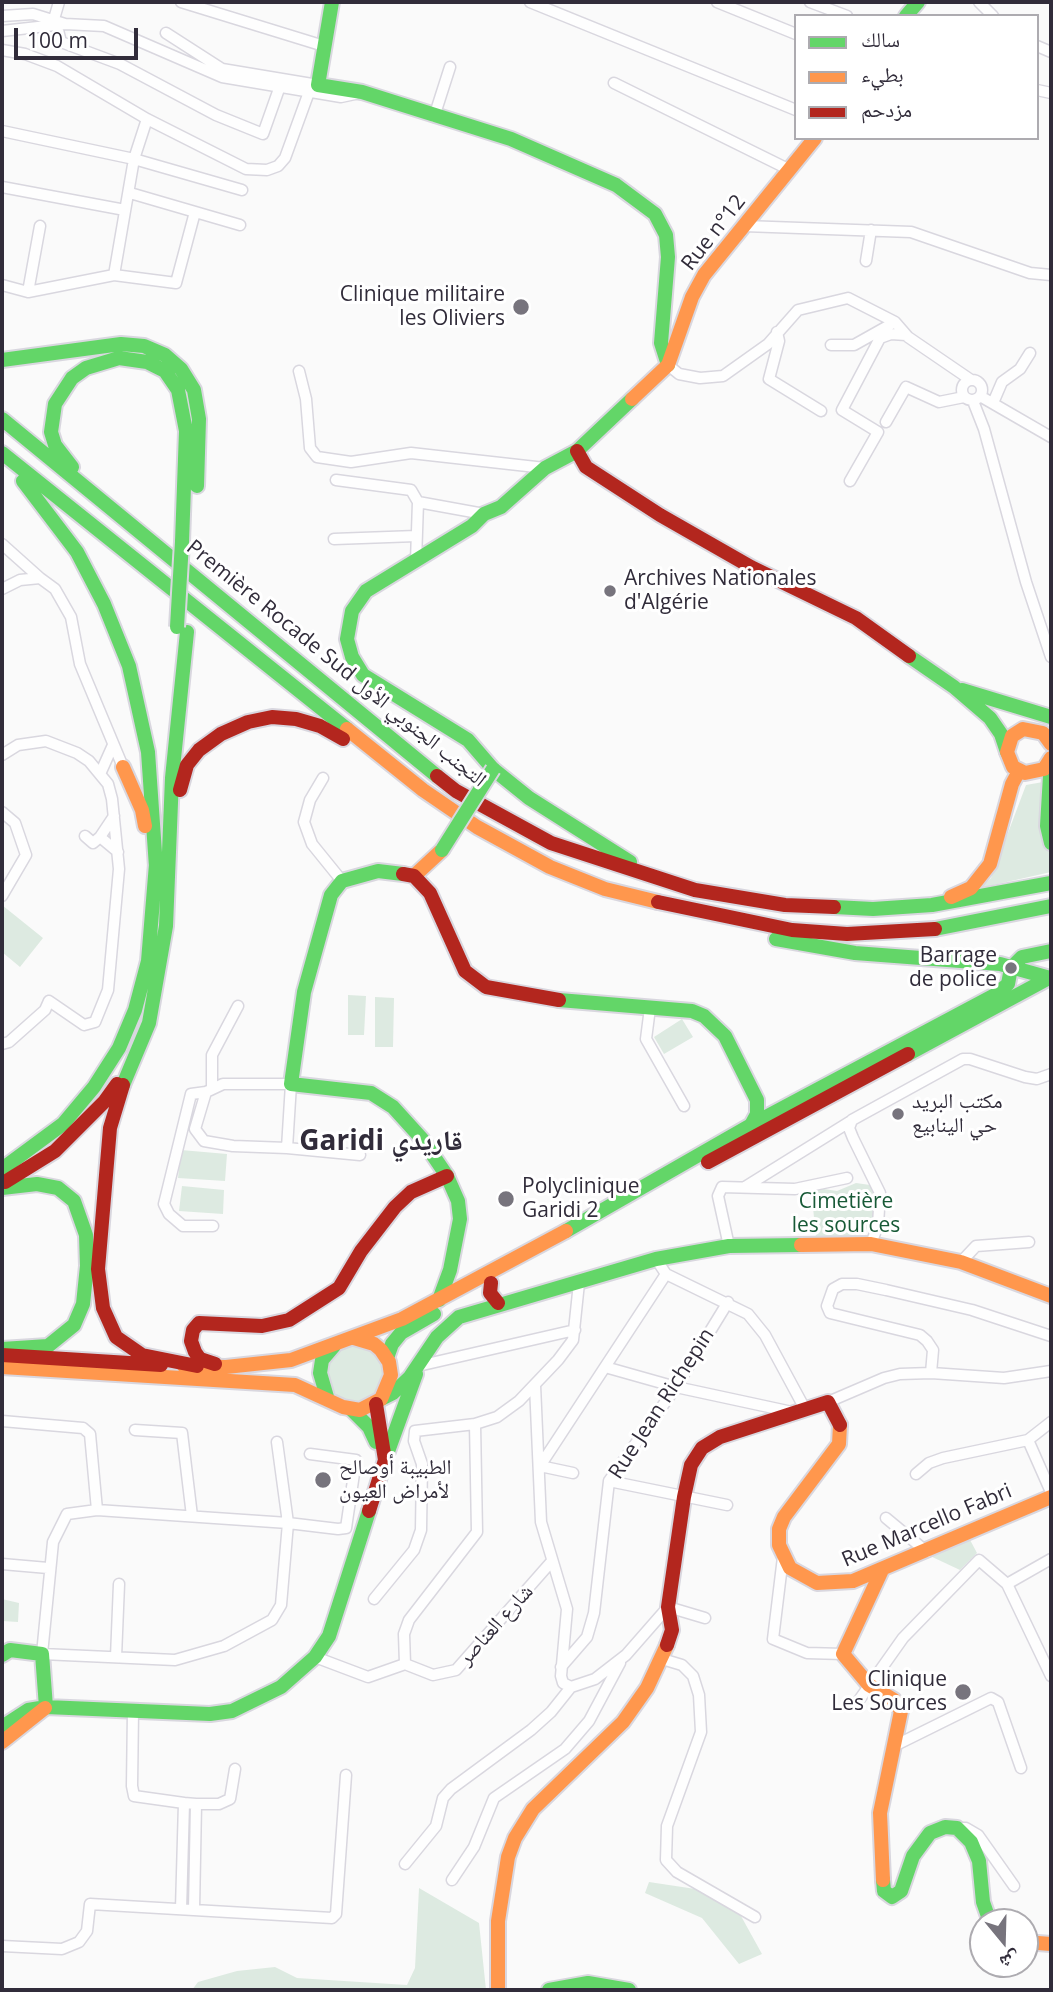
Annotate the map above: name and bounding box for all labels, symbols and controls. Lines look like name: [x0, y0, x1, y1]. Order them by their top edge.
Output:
scale bar: [18, 14, 142, 58]
legend: [794, 14, 1039, 140]
text: سالك: [861, 25, 900, 53]
text: 100 m: [27, 26, 88, 54]
text: بطيء: [861, 60, 904, 88]
text: مزدحم: [861, 95, 912, 123]
street label: Rue n°12: [677, 190, 751, 276]
place label: Clinique militaire les Oliviers: [340, 282, 505, 332]
marker: Clinique militaire les Oliviers: [511, 297, 531, 317]
street label: Première Rocade Sud التجنب الجنوبي الأول: [181, 535, 491, 793]
place label: Archives Nationales d'Algérie: [624, 566, 816, 616]
marker: Archives Nationales d'Algérie: [602, 583, 618, 599]
place label: Barrage de police: [909, 943, 997, 993]
marker: Barrage de police: [1003, 960, 1019, 976]
place label: مكتب البريد حي الينابيع: [912, 1089, 1003, 1139]
marker: مكتب البريد حي الينابيع: [890, 1106, 906, 1122]
district label: Garidi قاريدي: [299, 1125, 463, 1159]
place label: Polyclinique Garidi 2: [522, 1174, 639, 1224]
marker: Polyclinique Garidi 2: [496, 1189, 516, 1209]
park label: Cimetière les sources: [792, 1189, 900, 1239]
street label: Rue Jean Richepin: [604, 1324, 720, 1484]
place label: الطبيبة أوصالح لأمراض العيون: [339, 1455, 452, 1505]
marker: الطبيبة أوصالح لأمراض العيون: [313, 1470, 333, 1490]
street label: Rue Marcello Fabri: [838, 1479, 1016, 1573]
street label: شارع العناصر: [453, 1579, 539, 1671]
place label: Clinique Les Sources: [831, 1667, 947, 1717]
marker: Clinique Les Sources: [953, 1682, 973, 1702]
north arrow: [969, 1908, 1039, 1978]
text: ش: [996, 1945, 1024, 1977]

